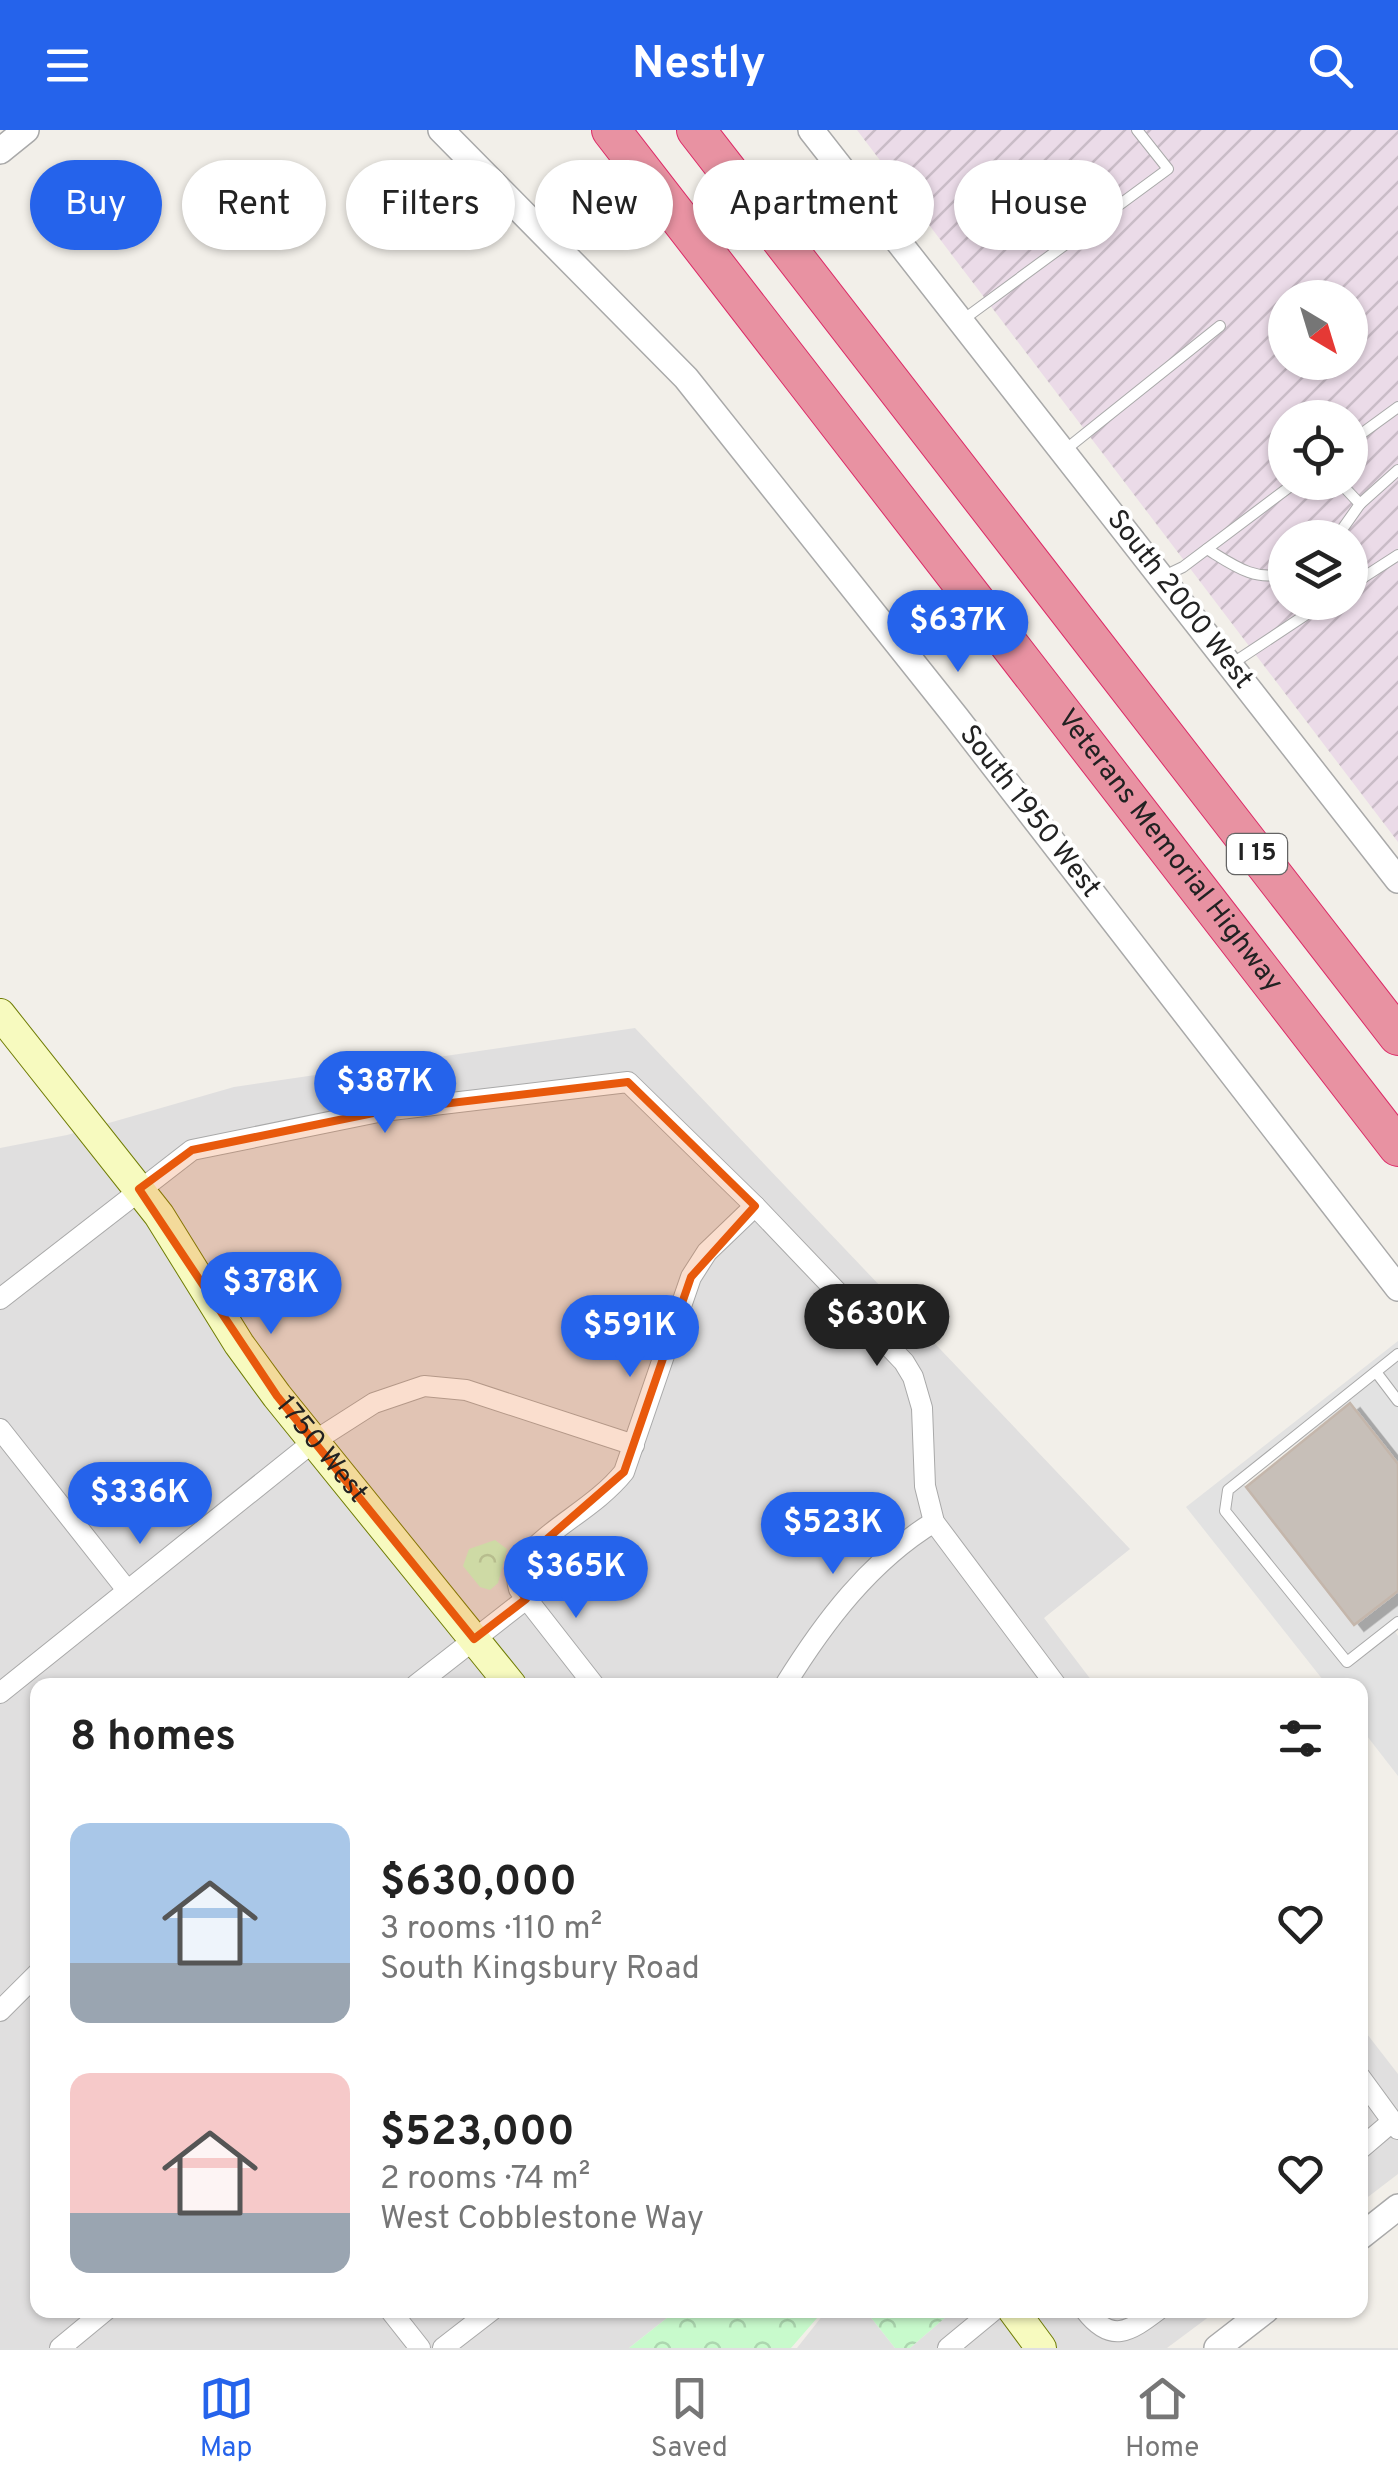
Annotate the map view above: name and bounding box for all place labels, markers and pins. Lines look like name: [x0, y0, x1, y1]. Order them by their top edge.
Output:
pin: $637K: [888, 590, 1028, 675]
pin: $387K: [315, 1051, 455, 1136]
pin: $378K: [201, 1252, 341, 1337]
pin: $630K: [807, 1284, 947, 1369]
pin: $591K: [560, 1295, 700, 1380]
pin: $336K: [70, 1462, 210, 1547]
pin: $523K: [763, 1492, 903, 1577]
pin: $365K: [506, 1536, 646, 1621]

